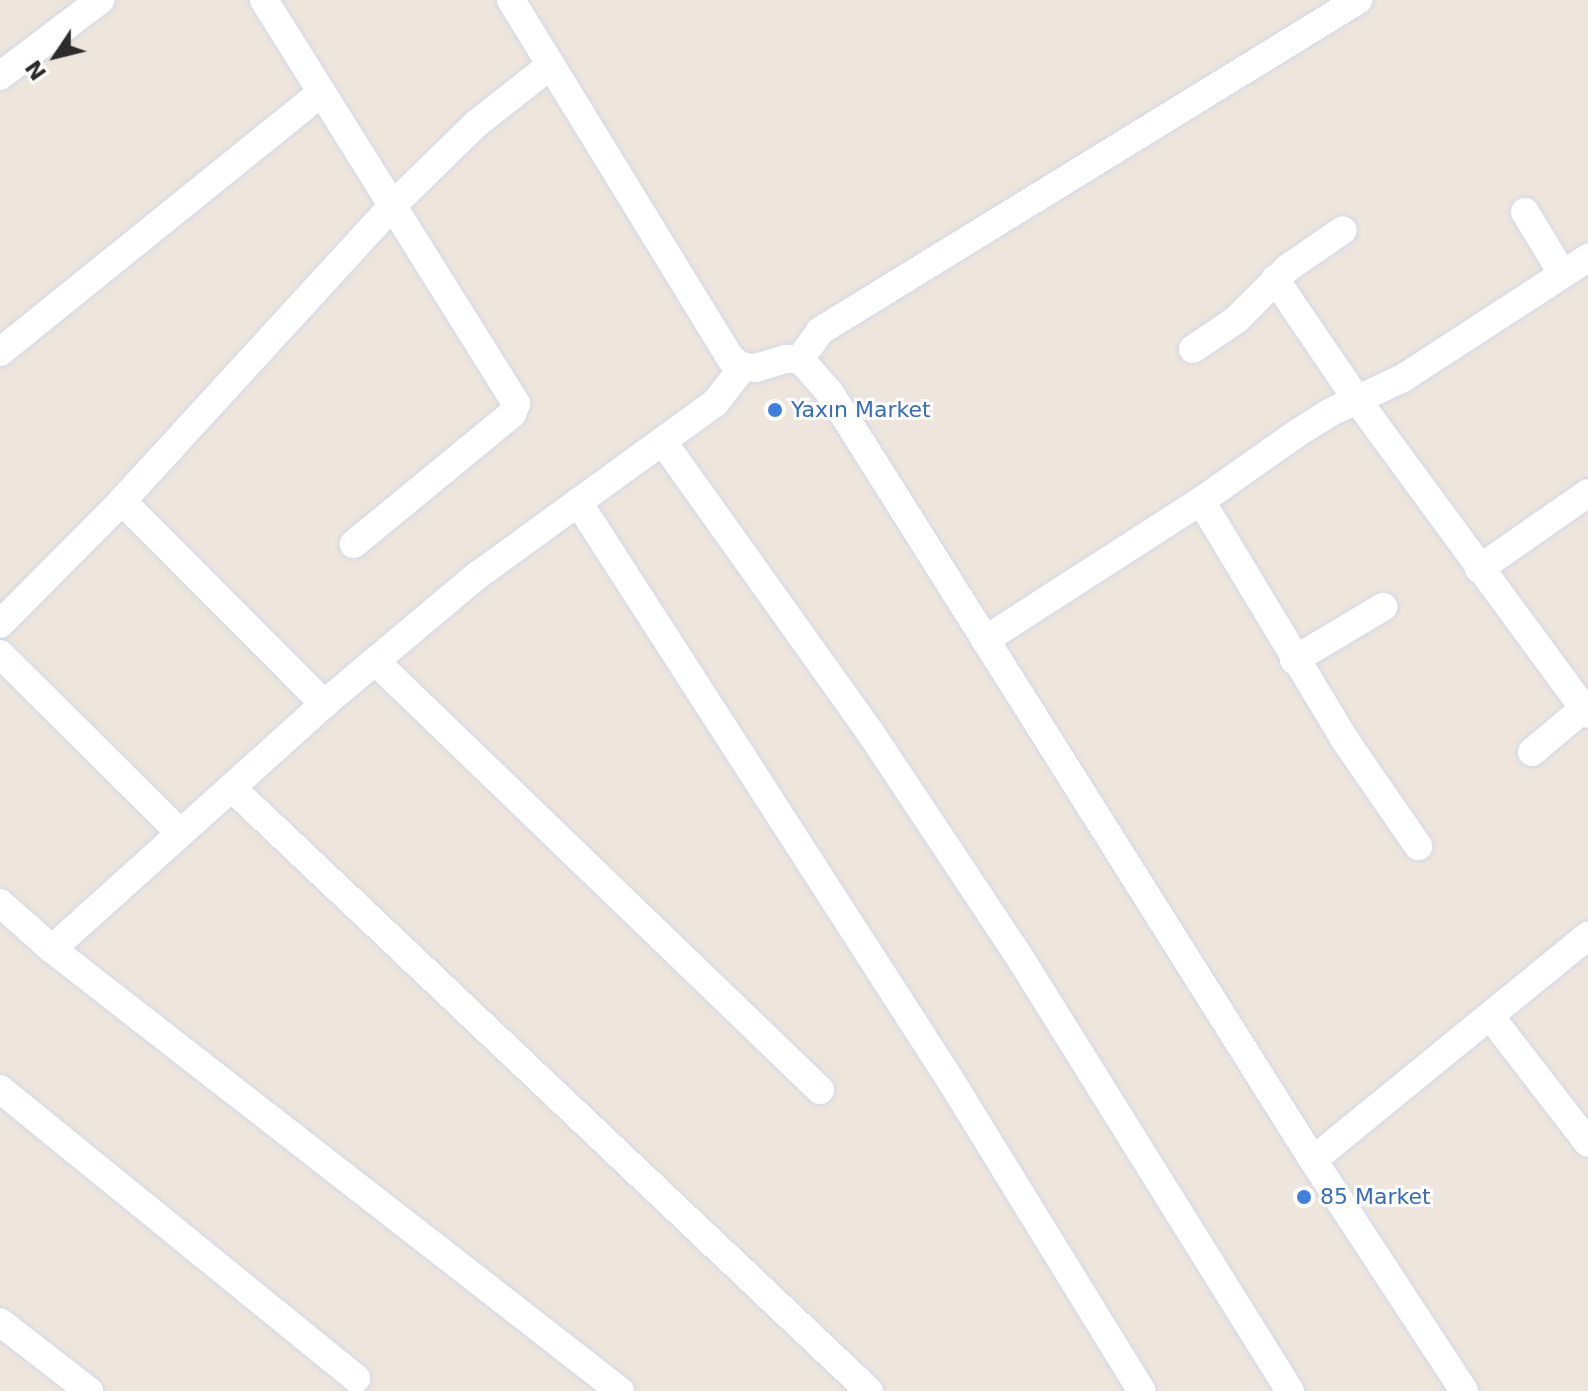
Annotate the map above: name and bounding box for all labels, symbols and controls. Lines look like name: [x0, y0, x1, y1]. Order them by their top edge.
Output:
north arrow: [16, 16, 96, 96]
text: N: [20, 55, 51, 85]
place label: Yaxın Market: [791, 397, 931, 423]
marker: Yaxın Market: [766, 401, 784, 419]
place label: 85 Market: [1320, 1184, 1431, 1210]
marker: 85 Market: [1295, 1188, 1313, 1206]

